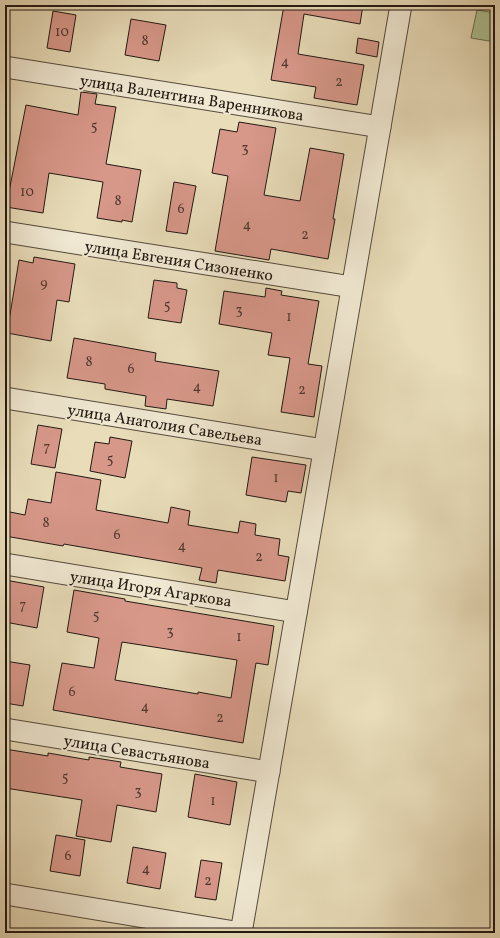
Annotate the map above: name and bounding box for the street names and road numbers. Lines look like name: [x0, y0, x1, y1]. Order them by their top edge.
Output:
street label: улица Валентина Варенникова: [78, 70, 305, 128]
street label: улица Евгения Сизоненко: [83, 236, 274, 288]
street label: улица Анатолия Савельева: [66, 400, 264, 452]
street label: улица Игоря Агаркова: [68, 566, 233, 614]
street label: улица Севастьянова: [62, 731, 211, 775]

